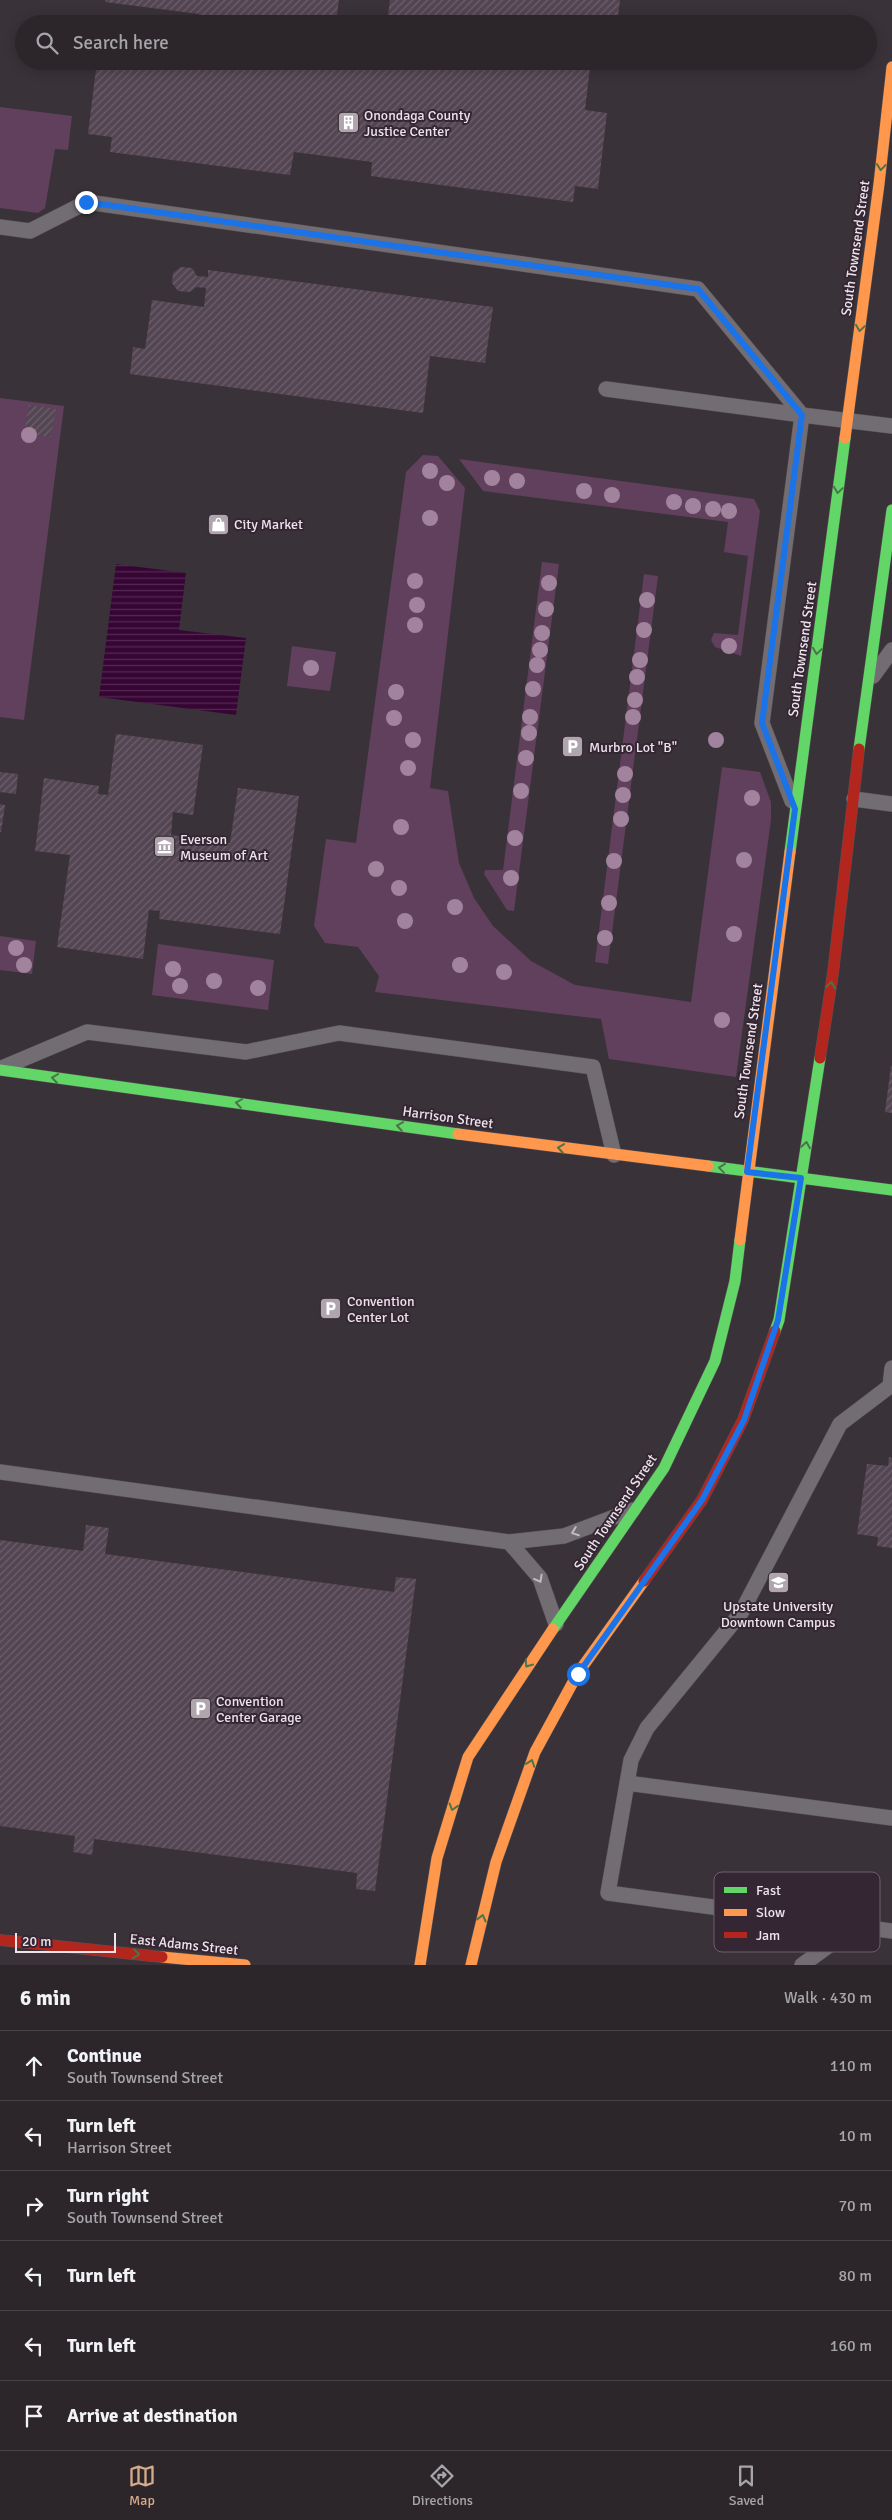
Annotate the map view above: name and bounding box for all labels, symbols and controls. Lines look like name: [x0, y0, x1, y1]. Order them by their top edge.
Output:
search box: [15, 15, 877, 70]
icon: search: [33, 29, 61, 57]
text: Search here: [73, 31, 169, 55]
place label: Onondaga County Justice Center: [364, 107, 471, 140]
building icon: Onondaga County Justice Center: [336, 111, 360, 135]
one-way arrow: [876, 164, 887, 172]
street label: South Townsend Street: [838, 179, 873, 317]
route end: [75, 191, 98, 214]
one-way arrow: [855, 325, 866, 333]
one-way arrow: [833, 486, 844, 494]
shop icon: City Market: [206, 512, 230, 536]
place label: City Market: [234, 516, 303, 533]
street label: South Townsend Street: [785, 580, 820, 718]
one-way arrow: [812, 646, 822, 655]
parking icon: Murbro Lot "B": [561, 735, 585, 759]
place label: Murbro Lot "B": [589, 739, 677, 756]
place label: Everson Museum of Art: [180, 831, 268, 864]
museum icon: Everson Museum of Art: [152, 835, 176, 859]
one-way arrow: [826, 980, 836, 989]
street label: South Townsend Street: [731, 982, 766, 1120]
one-way arrow: [51, 1073, 59, 1083]
one-way arrow: [235, 1098, 243, 1109]
street label: Harrison Street: [401, 1103, 495, 1132]
one-way arrow: [396, 1121, 404, 1132]
one-way arrow: [801, 1141, 811, 1150]
one-way arrow: [557, 1143, 565, 1153]
one-way arrow: [718, 1163, 726, 1174]
place label: Convention Center Lot: [347, 1293, 415, 1326]
parking icon: Convention Center Lot: [319, 1297, 343, 1321]
street label: South Townsend Street: [570, 1451, 661, 1574]
one-way arrow: [571, 1526, 579, 1536]
school or university icon: Upstate University Downtown Campus: [766, 1571, 790, 1595]
one-way arrow: [533, 1574, 543, 1583]
place label: Upstate University Downtown Campus: [721, 1598, 835, 1631]
one-way arrow: [525, 1658, 534, 1668]
route start: [567, 1663, 590, 1686]
place label: Convention Center Garage: [216, 1693, 302, 1726]
parking icon: Convention Center Garage: [188, 1697, 212, 1721]
one-way arrow: [525, 1759, 535, 1768]
one-way arrow: [449, 1802, 459, 1810]
legend: [714, 1872, 880, 1952]
text: Fast: [756, 1882, 781, 1899]
text: Slow: [756, 1904, 785, 1921]
one-way arrow: [476, 1913, 487, 1922]
text: Jam: [756, 1927, 780, 1944]
scale bar: [15, 1930, 116, 1953]
street label: East Adams Street: [129, 1930, 239, 1959]
text: 20 m: [22, 1933, 51, 1950]
one-way arrow: [132, 1948, 140, 1959]
text: 6 min: [20, 1985, 71, 2011]
text: Walk · 430 m: [784, 1988, 872, 2008]
text: Continue: [67, 2044, 142, 2068]
icon: ahead: [20, 2052, 48, 2080]
text: 110 m: [830, 2056, 872, 2076]
text: South Townsend Street: [67, 2068, 223, 2088]
text: Turn left: [67, 2114, 136, 2138]
icon: left: [20, 2122, 48, 2150]
text: 10 m: [838, 2126, 872, 2146]
text: Harrison Street: [67, 2138, 172, 2158]
text: Turn right: [67, 2184, 149, 2208]
icon: right: [20, 2192, 48, 2220]
text: 70 m: [838, 2196, 872, 2216]
text: South Townsend Street: [67, 2208, 223, 2228]
icon: left: [20, 2262, 48, 2290]
text: Turn left: [67, 2264, 136, 2288]
text: 80 m: [838, 2266, 872, 2286]
icon: left: [20, 2332, 48, 2360]
text: Turn left: [67, 2334, 136, 2358]
text: 160 m: [830, 2336, 872, 2356]
icon: arrive: [20, 2402, 48, 2430]
text: Arrive at destination: [67, 2404, 238, 2428]
tab: Map: [128, 2462, 156, 2509]
tab: Directions: [412, 2462, 473, 2509]
tab: Saved: [729, 2462, 764, 2509]

